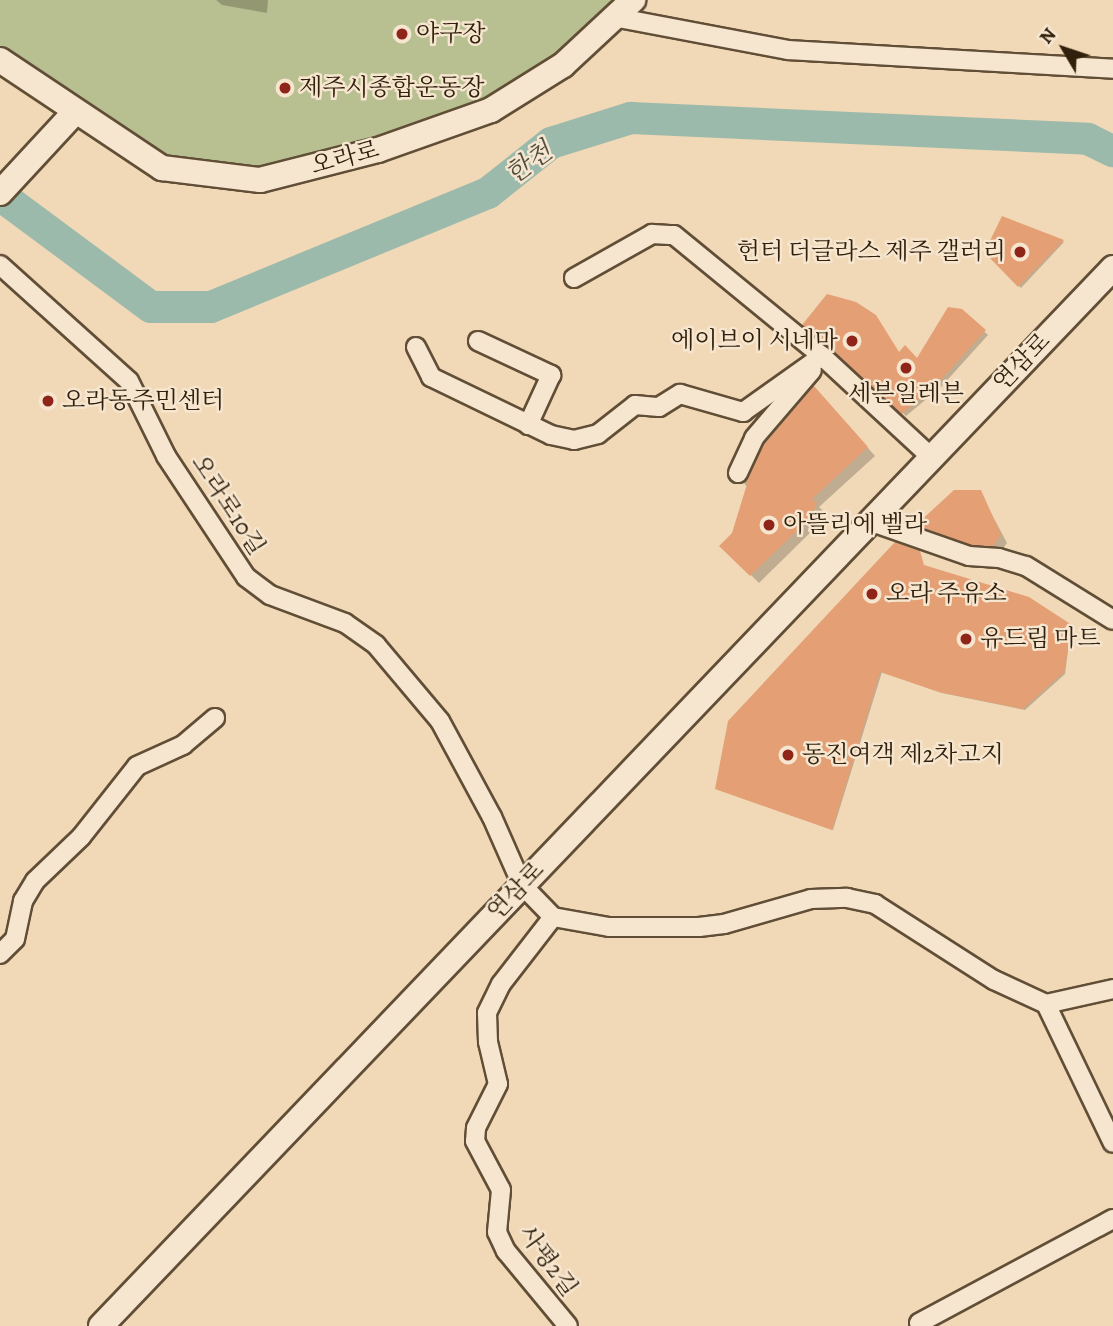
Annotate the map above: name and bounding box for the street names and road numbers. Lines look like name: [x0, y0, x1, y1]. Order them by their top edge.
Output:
street label: 오라로: [308, 135, 382, 181]
street label: 연삼로: [987, 327, 1057, 397]
street label: 오라로10길: [185, 449, 271, 561]
street label: 연삼로: [481, 856, 551, 926]
street label: 사평2길: [513, 1220, 583, 1302]

